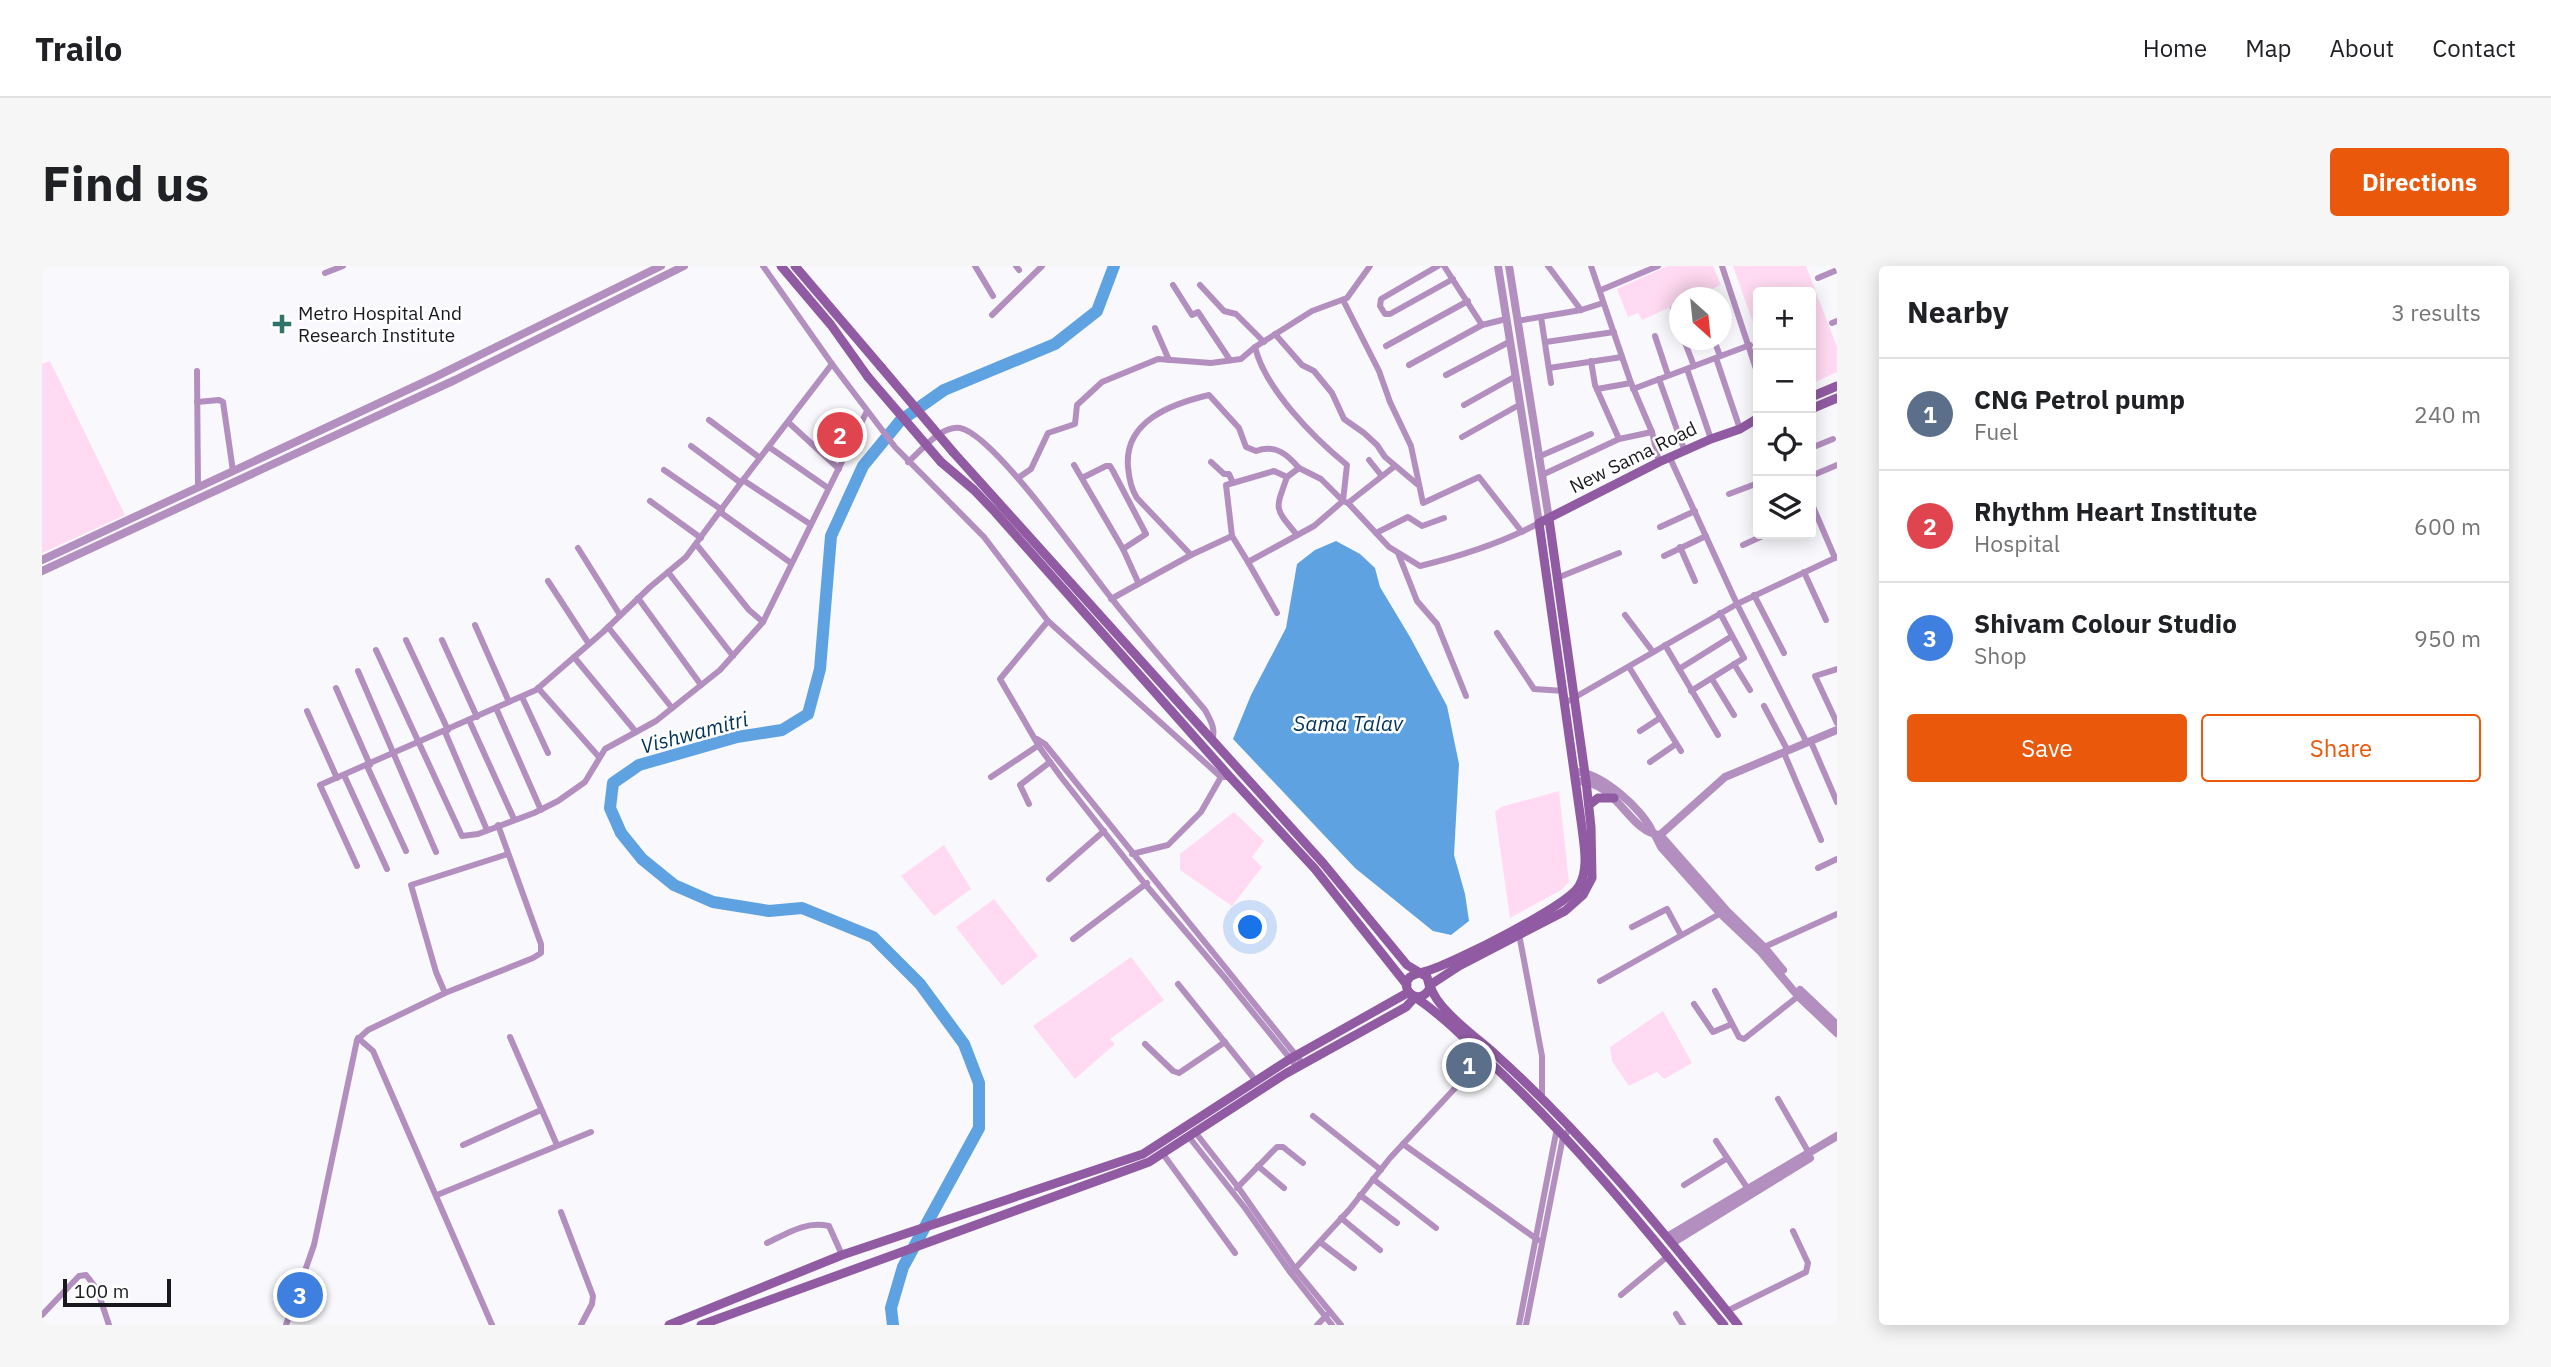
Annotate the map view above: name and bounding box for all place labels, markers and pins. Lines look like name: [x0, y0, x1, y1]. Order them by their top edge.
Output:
place label: Metro Hospital And Research Institute: [298, 301, 462, 347]
marker: Metro Hospital And Research Institute: [272, 314, 292, 334]
pin: 2: [817, 409, 863, 461]
pin: 1: [1446, 1039, 1492, 1091]
pin: 3: [277, 1269, 323, 1321]

